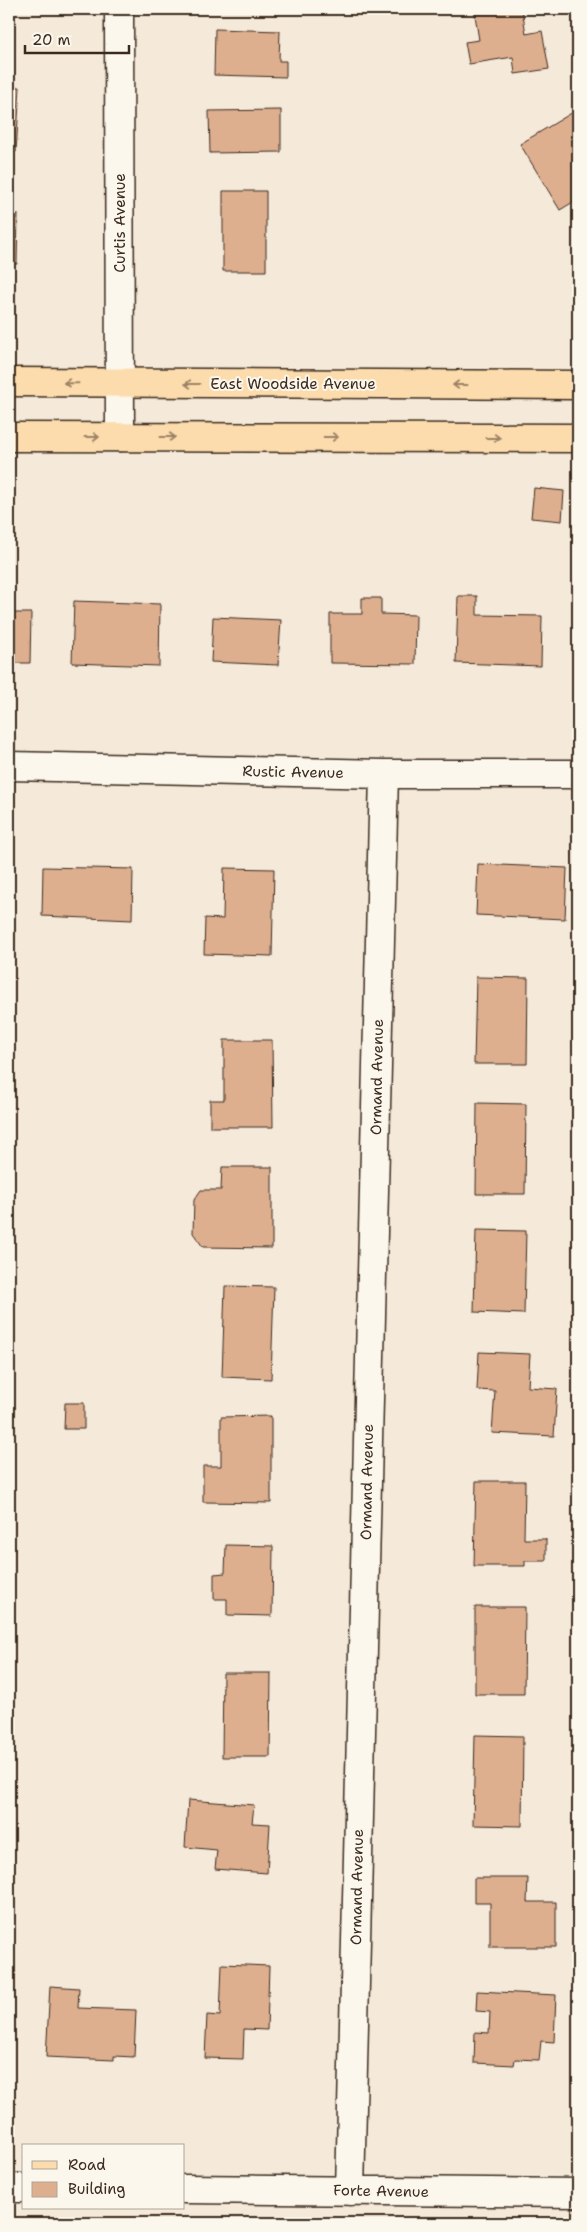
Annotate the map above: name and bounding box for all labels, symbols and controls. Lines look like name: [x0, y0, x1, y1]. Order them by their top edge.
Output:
scale bar: [25, 22, 129, 54]
text: 20 m: [32, 30, 71, 50]
street label: Curtis Avenue: [110, 173, 130, 273]
street label: East Woodside Avenue: [210, 374, 376, 394]
one-way arrow: [63, 378, 80, 388]
one-way arrow: [184, 379, 200, 389]
one-way arrow: [452, 380, 468, 390]
one-way arrow: [84, 432, 100, 442]
one-way arrow: [160, 432, 176, 442]
one-way arrow: [322, 432, 339, 442]
one-way arrow: [485, 433, 501, 443]
street label: Rustic Avenue: [242, 761, 344, 783]
street label: Ormand Avenue: [366, 1019, 388, 1135]
street label: Ormand Avenue: [356, 1424, 378, 1540]
street label: Ormand Avenue: [346, 1829, 368, 1945]
legend: [22, 2144, 185, 2210]
text: Road: [68, 2155, 106, 2175]
text: Building: [68, 2179, 125, 2199]
street label: Forte Avenue: [333, 2180, 429, 2202]

